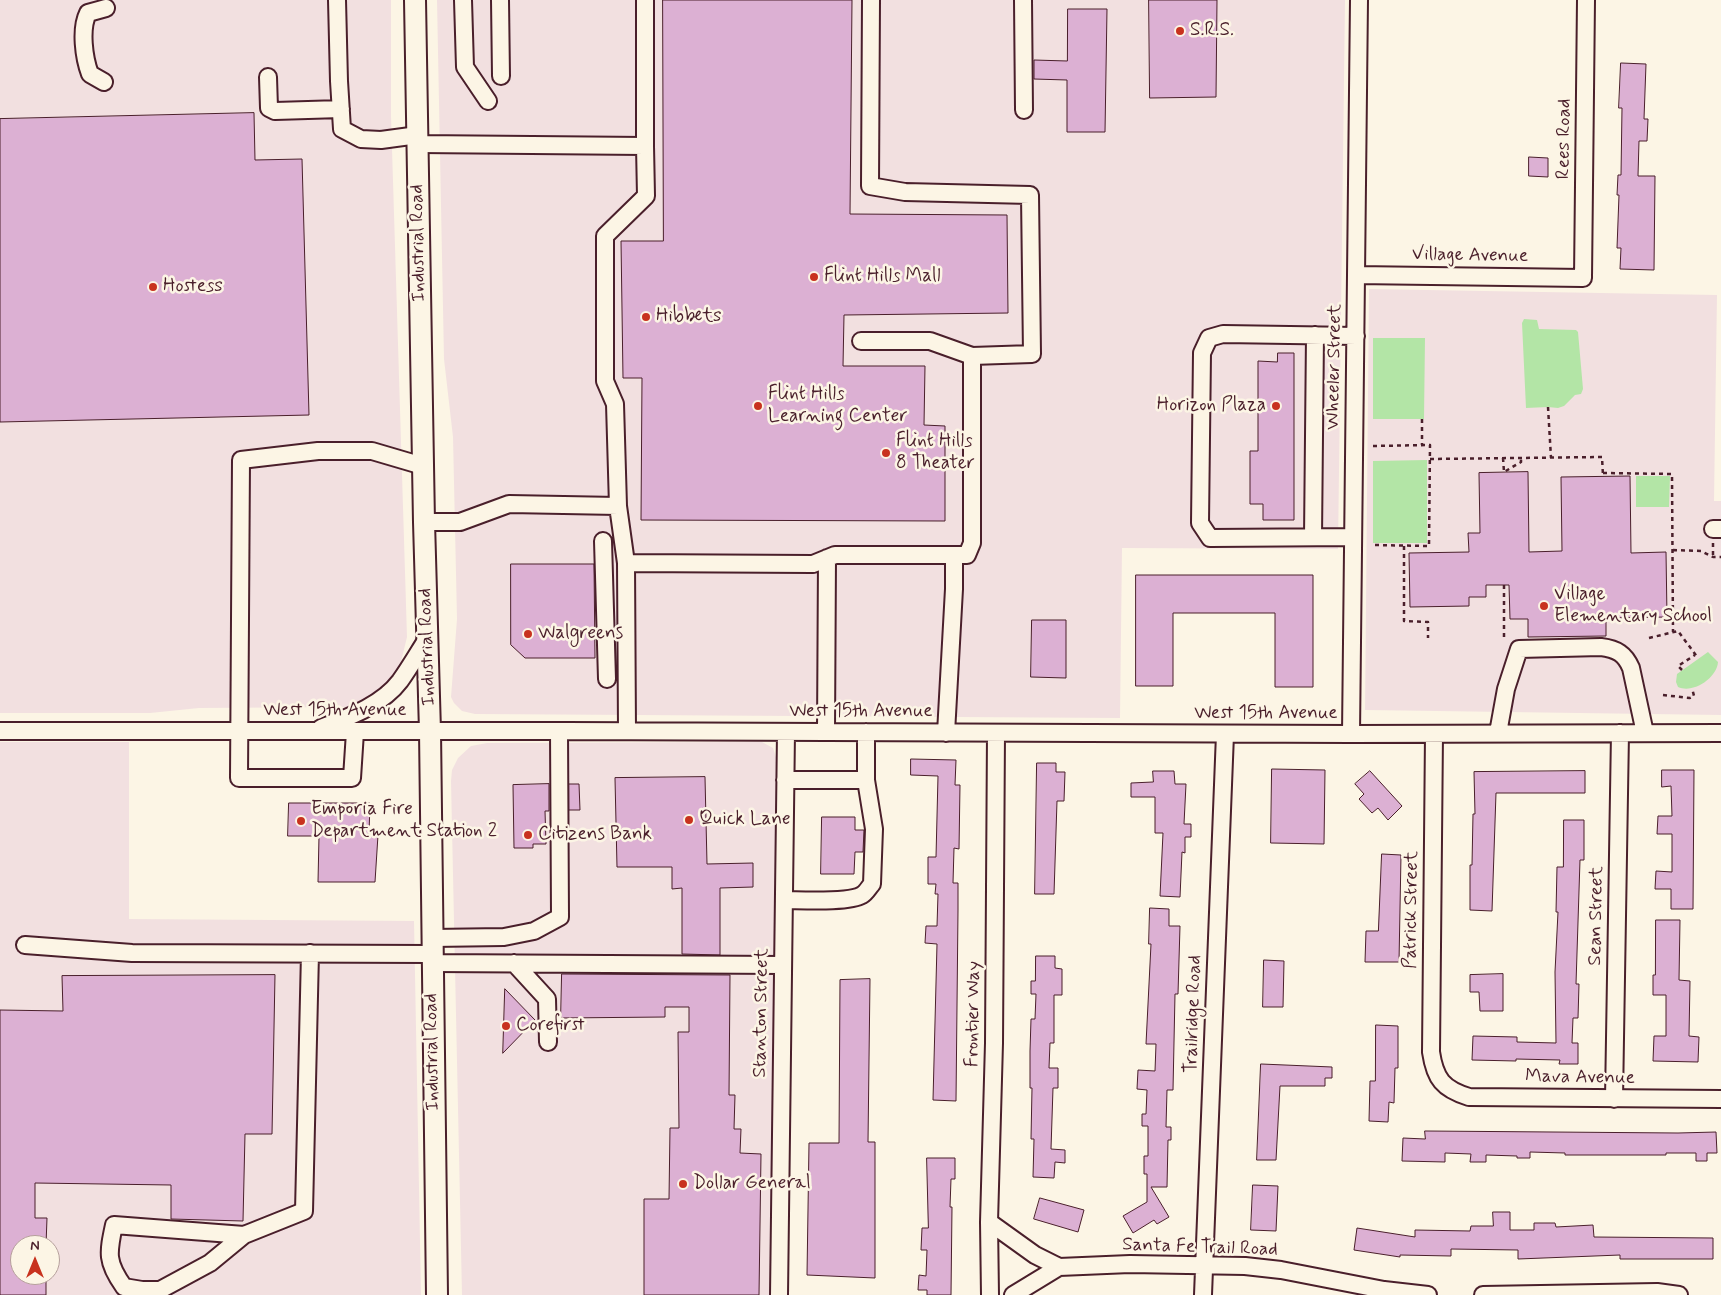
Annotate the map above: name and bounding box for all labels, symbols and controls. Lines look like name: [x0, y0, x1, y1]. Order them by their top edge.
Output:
place label: S.R.S.: [1190, 20, 1234, 42]
marker: S.R.S.: [1174, 25, 1186, 37]
street label: Rees Road: [1553, 98, 1577, 180]
street label: Industrial Road: [407, 184, 431, 302]
street label: Village Avenue: [1412, 244, 1528, 268]
place label: Flint Hills Mall: [824, 266, 940, 288]
marker: Flint Hills Mall: [808, 271, 820, 283]
place label: Hostess: [163, 276, 223, 298]
marker: Hostess: [147, 281, 159, 293]
street label: Wheeler Street: [1323, 304, 1347, 430]
place label: Hibbets: [656, 306, 721, 328]
marker: Hibbets: [640, 311, 652, 323]
place label: Flint Hills Learning Center: [768, 384, 907, 428]
place label: Horizon Plaza: [1157, 395, 1266, 417]
marker: Flint Hills Learning Center: [752, 400, 764, 412]
marker: Horizon Plaza: [1270, 400, 1282, 412]
place label: Flint Hills 8 Theater: [896, 431, 975, 475]
marker: Flint Hills 8 Theater: [880, 447, 892, 459]
place label: Village Elementary School: [1554, 584, 1712, 628]
street label: Industrial Road: [415, 588, 441, 706]
marker: Village Elementary School: [1538, 600, 1550, 612]
place label: Walgreens: [538, 623, 623, 645]
marker: Walgreens: [522, 628, 534, 640]
street label: West 15th Avenue: [263, 700, 407, 722]
street label: West 15th Avenue: [789, 701, 933, 723]
street label: West 15th Avenue: [1194, 703, 1338, 725]
place label: Emporia Fire Department Station 2: [311, 799, 497, 843]
place label: Quick Lane: [699, 809, 791, 831]
marker: Quick Lane: [683, 814, 695, 826]
marker: Emporia Fire Department Station 2: [295, 815, 307, 827]
place label: Citizens Bank: [538, 824, 652, 846]
marker: Citizens Bank: [522, 829, 534, 841]
street label: Patrick Street: [1400, 851, 1424, 969]
street label: Sean Street: [1585, 866, 1609, 966]
street label: Stanton Street: [749, 948, 775, 1078]
street label: Trailridge Road: [1181, 955, 1207, 1073]
street label: Frontier Way: [962, 961, 986, 1067]
street label: Industrial Road: [421, 993, 445, 1111]
place label: Corefirst: [516, 1015, 585, 1037]
marker: Corefirst: [500, 1020, 512, 1032]
street label: Mava Avenue: [1525, 1066, 1635, 1090]
place label: Dollar General: [693, 1173, 811, 1195]
marker: Dollar General: [677, 1178, 689, 1190]
street label: Santa Fe Trail Road: [1122, 1234, 1278, 1262]
north arrow: [10, 1235, 60, 1285]
text: N: [30, 1237, 40, 1255]

